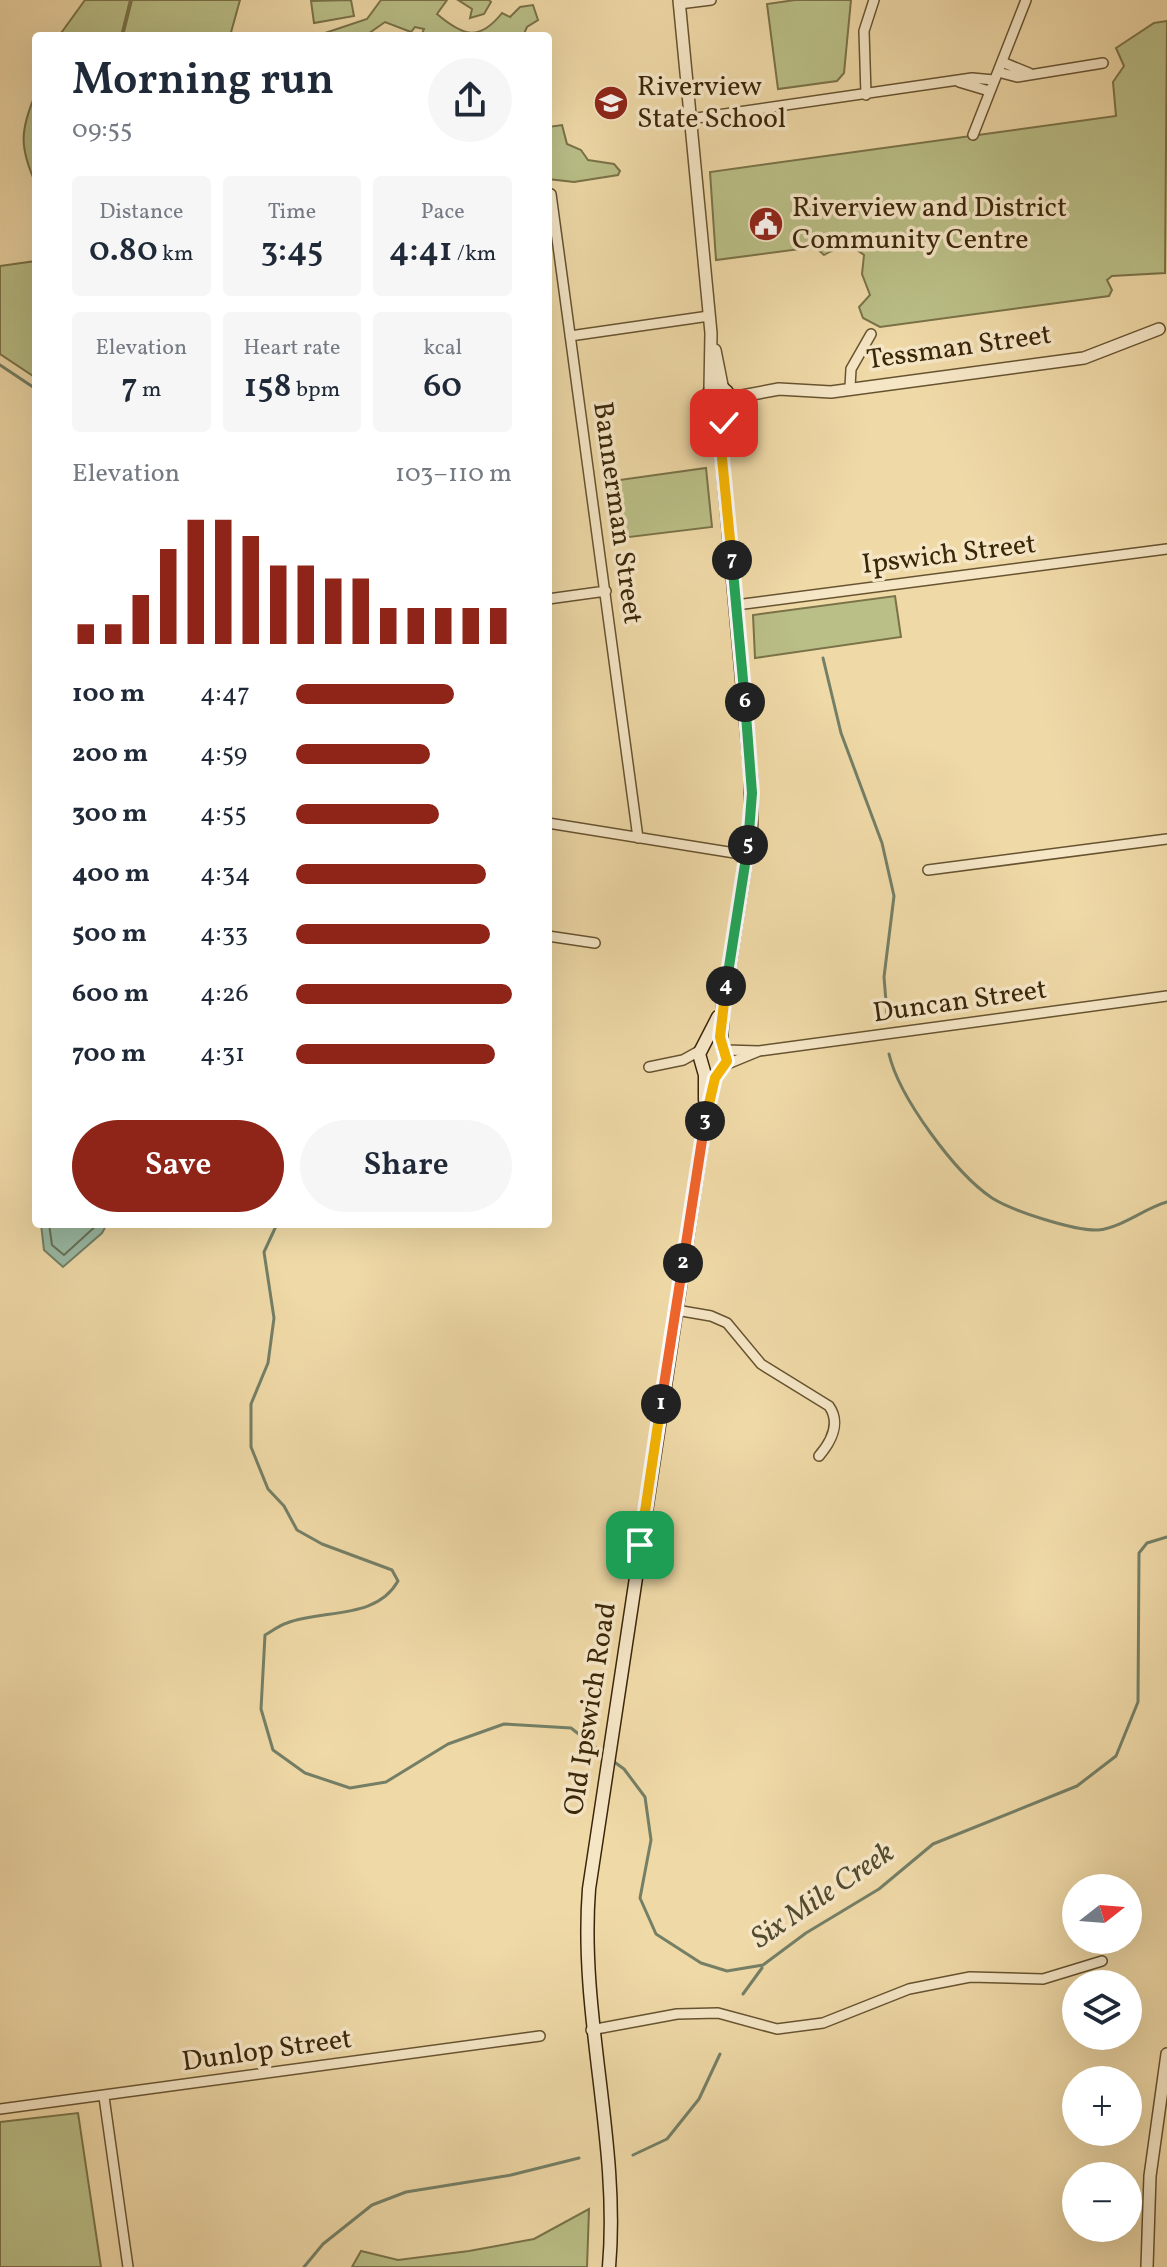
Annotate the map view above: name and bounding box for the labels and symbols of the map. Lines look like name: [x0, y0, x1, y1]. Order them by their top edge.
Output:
place label: Riverview State School: [637, 68, 786, 139]
school or university icon: Riverview State School: [592, 84, 630, 122]
place label: Riverview and District Community Centre: [792, 189, 1067, 260]
public building icon: Riverview and District Community Centre: [747, 205, 785, 243]
street label: Tessman Street: [864, 316, 1054, 380]
pin: [690, 389, 758, 457]
street label: Bannerman Street: [582, 399, 652, 627]
street label: Ipswich Street: [860, 525, 1038, 585]
pin: 7: [712, 540, 752, 580]
pin: 6: [725, 682, 765, 722]
pin: 5: [728, 825, 768, 865]
pin: 4: [706, 966, 746, 1006]
street label: Duncan Street: [871, 971, 1049, 1033]
pin: 3: [685, 1101, 725, 1141]
pin: 2: [663, 1243, 703, 1283]
pin: 1: [641, 1384, 681, 1424]
pin: [606, 1511, 674, 1579]
street label: Old Ipswich Road: [555, 1600, 627, 1818]
water label: Six Mile Creek: [743, 1832, 903, 1959]
north arrow: [1062, 1874, 1142, 1954]
street label: Dunlop Street: [179, 2020, 355, 2082]

